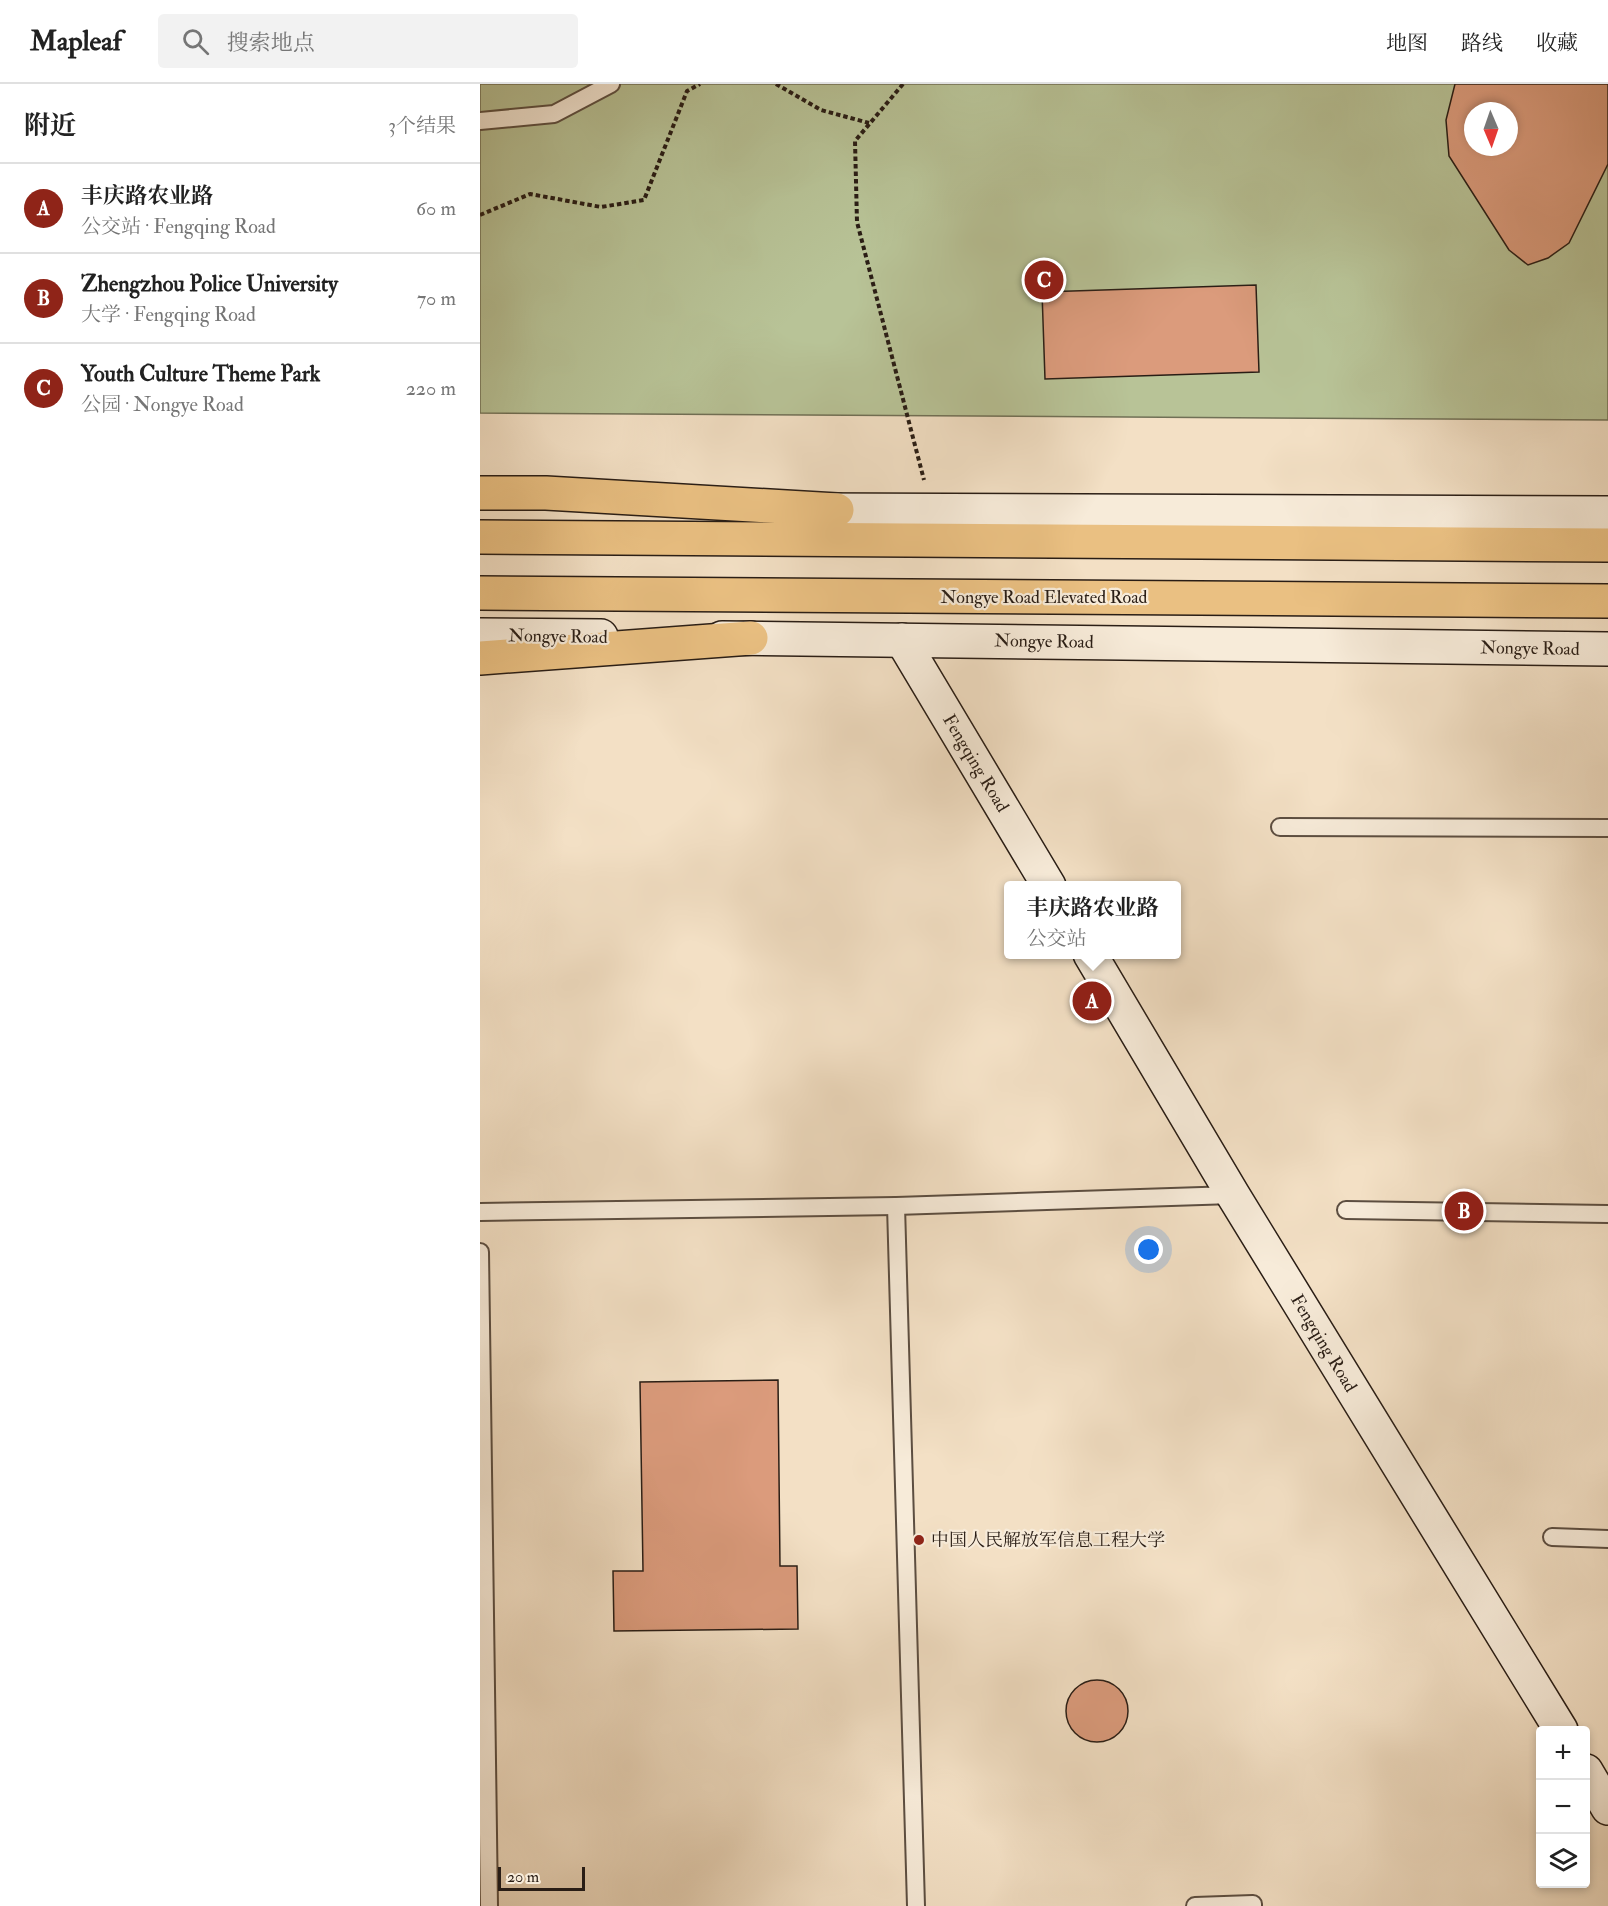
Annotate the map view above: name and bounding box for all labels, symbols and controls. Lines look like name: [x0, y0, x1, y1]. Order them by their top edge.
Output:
search box: [158, 14, 578, 68]
text: Mapleaf: [30, 24, 122, 59]
icon: search: [179, 25, 212, 58]
text: 搜索地点: [227, 29, 315, 57]
text: 地图: [1386, 30, 1428, 57]
text: 路线: [1461, 30, 1503, 57]
text: 收藏: [1536, 30, 1578, 57]
north arrow: [1464, 102, 1518, 156]
text: 附近: [24, 110, 76, 142]
text: 3个结果: [388, 113, 456, 138]
text: 丰庆路农业路: [81, 182, 213, 210]
text: A: [37, 196, 50, 221]
text: 60 m: [416, 196, 456, 221]
text: 公交站 · Fengqing Road: [81, 214, 276, 239]
pin: C: [1024, 258, 1064, 302]
text: Zhengzhou Police University: [81, 270, 338, 298]
text: B: [37, 286, 50, 311]
text: 70 m: [417, 286, 456, 311]
text: 大学 · Fengqing Road: [81, 302, 256, 327]
text: Youth Culture Theme Park: [81, 360, 320, 388]
text: C: [36, 376, 51, 401]
text: 220 m: [406, 376, 456, 401]
text: 公园 · Nongye Road: [81, 392, 244, 417]
street label: Nongye Road Elevated Road: [941, 586, 1148, 609]
street label: Nongye Road: [508, 624, 608, 649]
street label: Nongye Road: [994, 629, 1094, 654]
street label: Nongye Road: [1480, 636, 1580, 661]
street label: Fengqing Road: [937, 710, 1014, 817]
popup: [1004, 881, 1181, 959]
text: 丰庆路农业路: [1026, 894, 1159, 922]
text: 公交站: [1026, 926, 1086, 951]
pin: A: [1072, 978, 1112, 1024]
pin: B: [1444, 1188, 1484, 1234]
your location: [1134, 1235, 1163, 1264]
street label: Fengqing Road: [1285, 1290, 1362, 1397]
place label: 中国人民解放军信息工程大学: [931, 1529, 1165, 1552]
marker: 中国人民解放军信息工程大学: [912, 1533, 926, 1547]
map controls: [1536, 1726, 1590, 1888]
button: +: [1536, 1726, 1590, 1780]
button: −: [1536, 1780, 1590, 1834]
button: layers: [1536, 1834, 1590, 1888]
scale bar: [498, 1864, 585, 1892]
text: 20 m: [507, 1867, 539, 1887]

